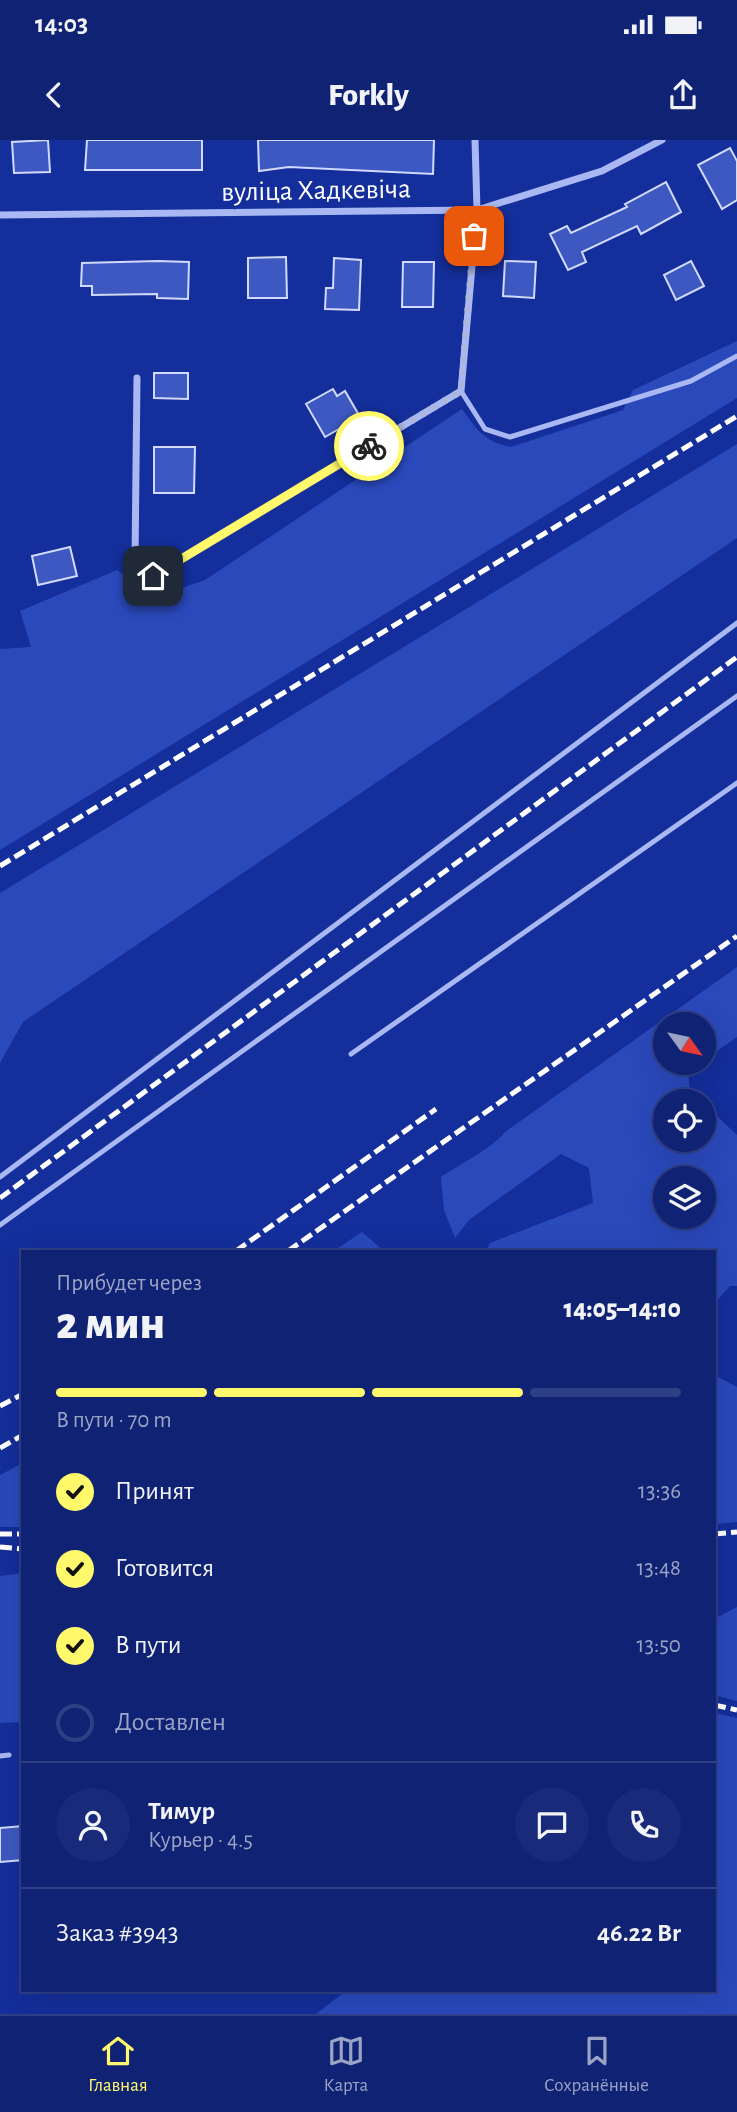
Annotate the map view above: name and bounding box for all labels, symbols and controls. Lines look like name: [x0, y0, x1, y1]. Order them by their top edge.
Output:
text: 14:03: [35, 11, 88, 37]
icon: back: [35, 76, 73, 114]
icon: share: [664, 76, 702, 114]
text: Forkly: [328, 79, 409, 111]
street label: вуліца Хадкевіча: [221, 175, 411, 207]
pin: [444, 206, 504, 266]
icon: bag: [455, 217, 493, 255]
courier: [334, 411, 404, 481]
icon: bike: [350, 427, 388, 465]
pin: [123, 546, 183, 606]
icon: home: [134, 557, 172, 595]
north arrow: [653, 1012, 716, 1074]
map controls: [653, 1012, 716, 1229]
button: locate: [653, 1089, 716, 1152]
button: layers: [653, 1166, 716, 1229]
text: Прибудет через: [56, 1272, 202, 1295]
text: 14:05–14:10: [564, 1296, 681, 1322]
text: 2 мин: [56, 1301, 165, 1347]
text: В пути · 70 m: [56, 1409, 172, 1432]
icon: check: [56, 1473, 94, 1511]
text: Принят: [115, 1478, 194, 1504]
text: 13:36: [638, 1480, 681, 1503]
icon: check: [56, 1550, 94, 1588]
text: Готовится: [115, 1555, 214, 1581]
text: 13:48: [636, 1557, 681, 1580]
icon: check: [56, 1627, 94, 1665]
text: В пути: [115, 1632, 181, 1658]
text: 13:50: [637, 1634, 681, 1657]
text: Доставлен: [115, 1709, 226, 1735]
button: person: [56, 1788, 130, 1862]
button: chat: [515, 1788, 589, 1862]
button: phone: [607, 1788, 681, 1862]
text: Тимур: [148, 1798, 215, 1824]
text: Курьер · 4.5: [148, 1829, 253, 1852]
text: Заказ #3943: [56, 1920, 178, 1946]
text: 46.22 Br: [597, 1920, 681, 1946]
tab: Главная: [88, 2032, 148, 2097]
tab: Карта: [324, 2032, 368, 2097]
tab: Сохранённые: [544, 2032, 649, 2097]

